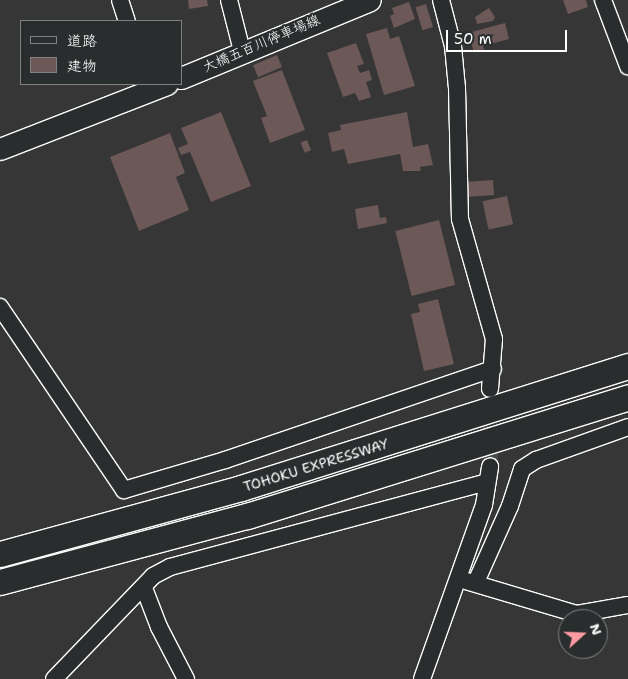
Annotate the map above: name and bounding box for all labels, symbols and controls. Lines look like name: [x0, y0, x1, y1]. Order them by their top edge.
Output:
street label: 大橋五百川停車場線: [200, 11, 322, 75]
legend: [20, 20, 182, 85]
scale bar: [448, 20, 569, 52]
text: 50 m: [454, 29, 492, 49]
text: 道路: [67, 31, 97, 51]
text: 建物: [67, 56, 97, 76]
street label: TOHOKU EXPRESSWAY: [241, 435, 391, 495]
north arrow: [558, 609, 608, 659]
text: N: [586, 621, 607, 638]

